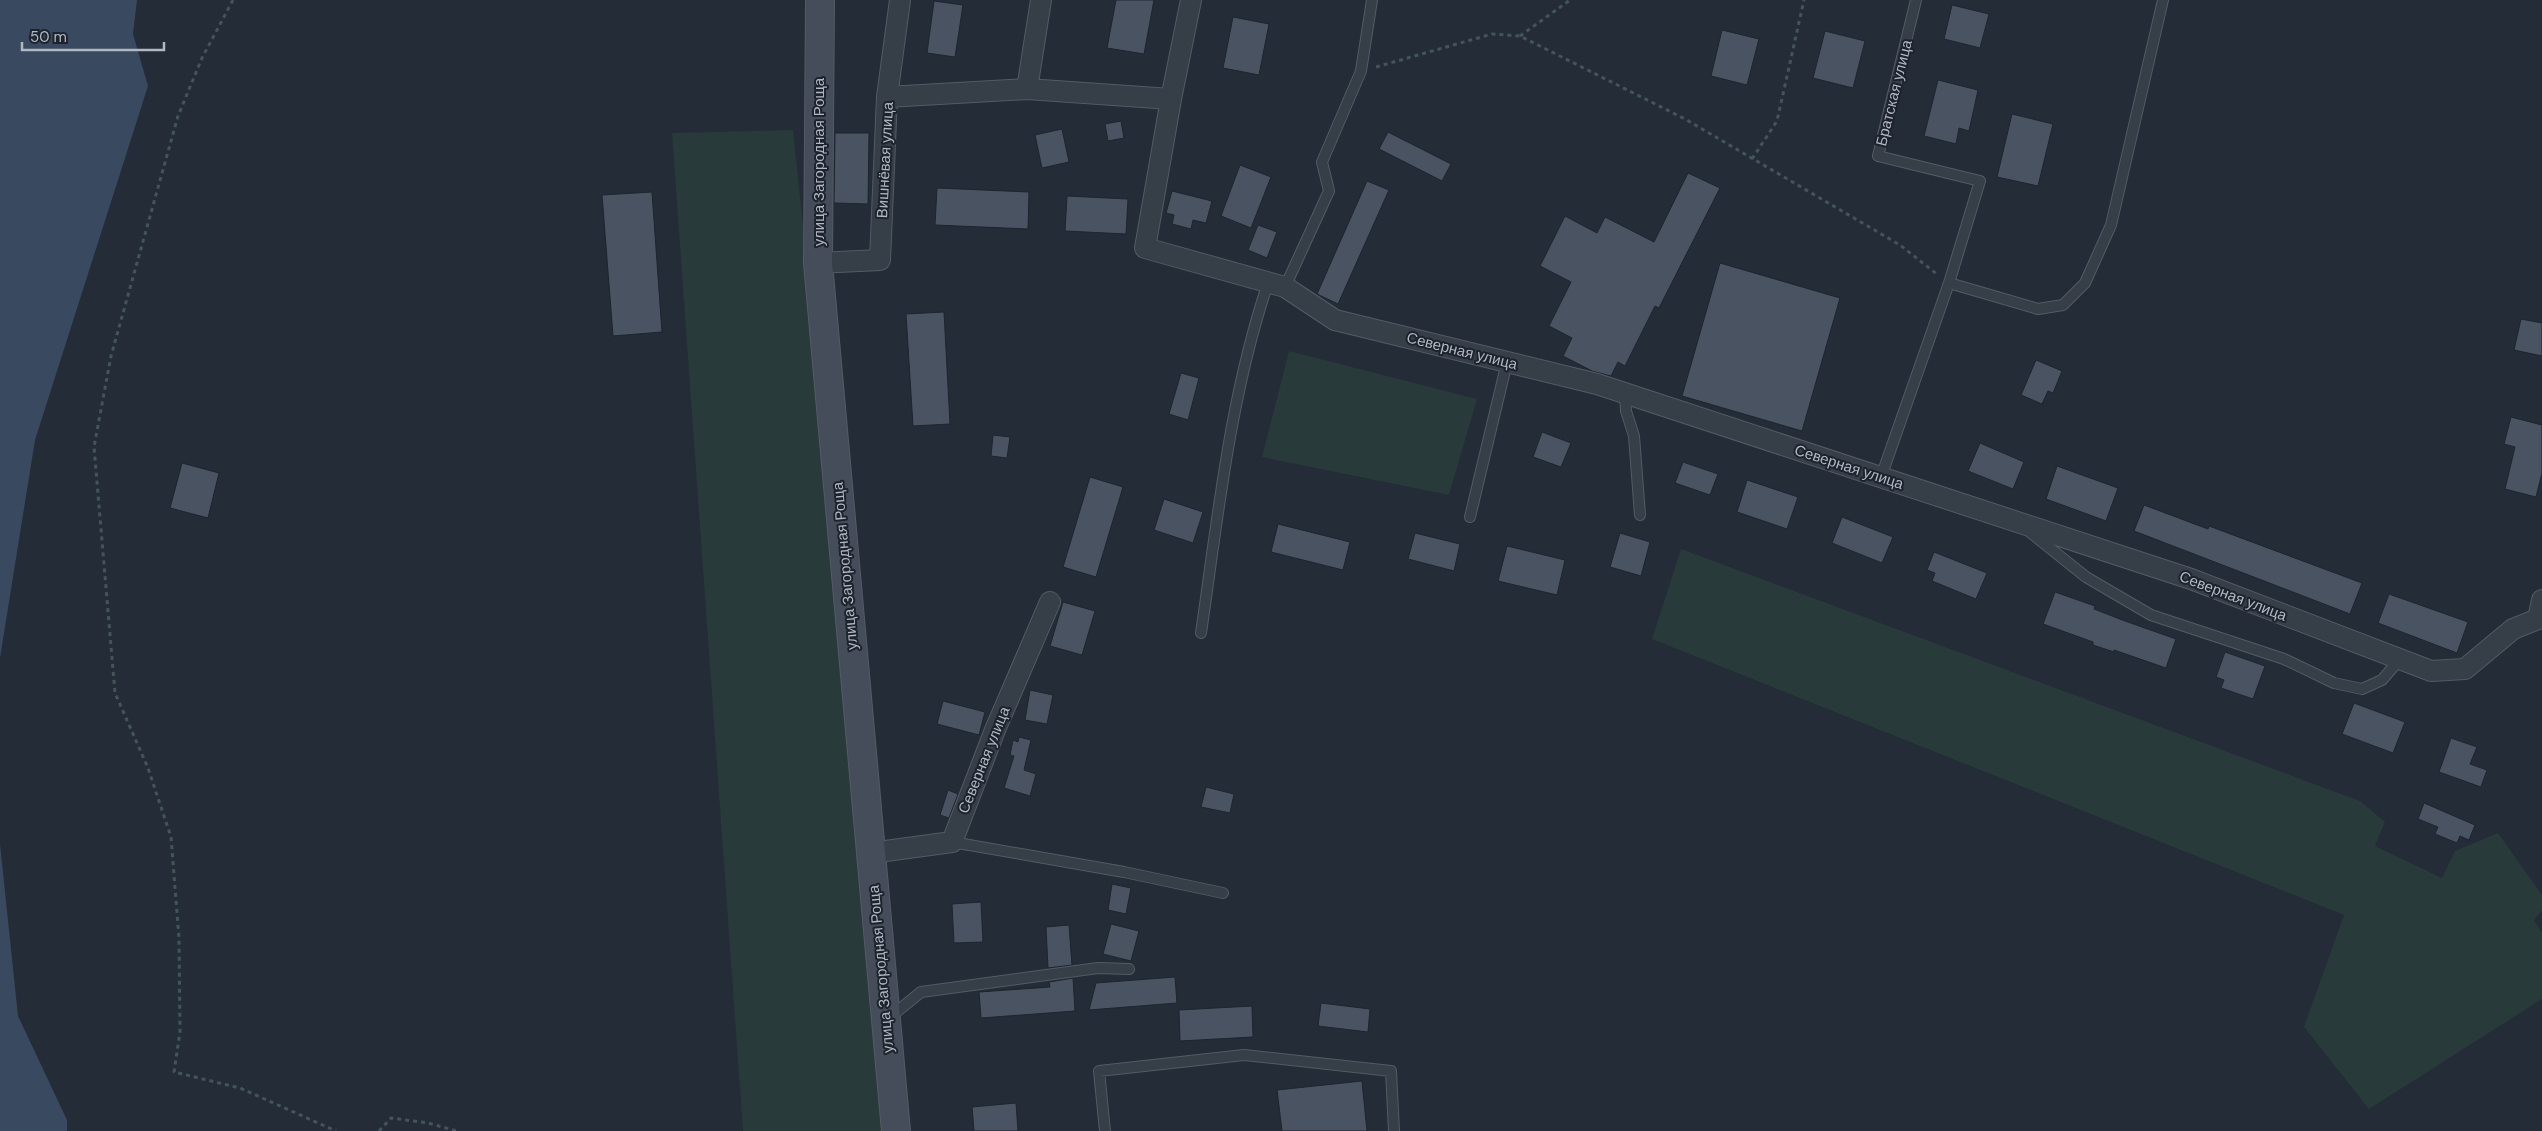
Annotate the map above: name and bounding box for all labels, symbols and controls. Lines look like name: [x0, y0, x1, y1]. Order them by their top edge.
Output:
scale bar: [22, 20, 165, 52]
text: 50 m: [30, 27, 67, 47]
street label: Братская улица: [1871, 37, 1917, 148]
street label: улица Загородная Роща: [809, 77, 829, 246]
street label: Вишнёвая улица: [872, 101, 898, 219]
street label: Северная улица: [1404, 328, 1520, 375]
street label: Северная улица: [1792, 440, 1907, 494]
street label: улица Загородная Роща: [828, 481, 862, 651]
street label: Северная улица: [2176, 566, 2290, 626]
street label: Северная улица: [953, 703, 1015, 816]
street label: улица Загородная Роща: [864, 884, 898, 1054]

